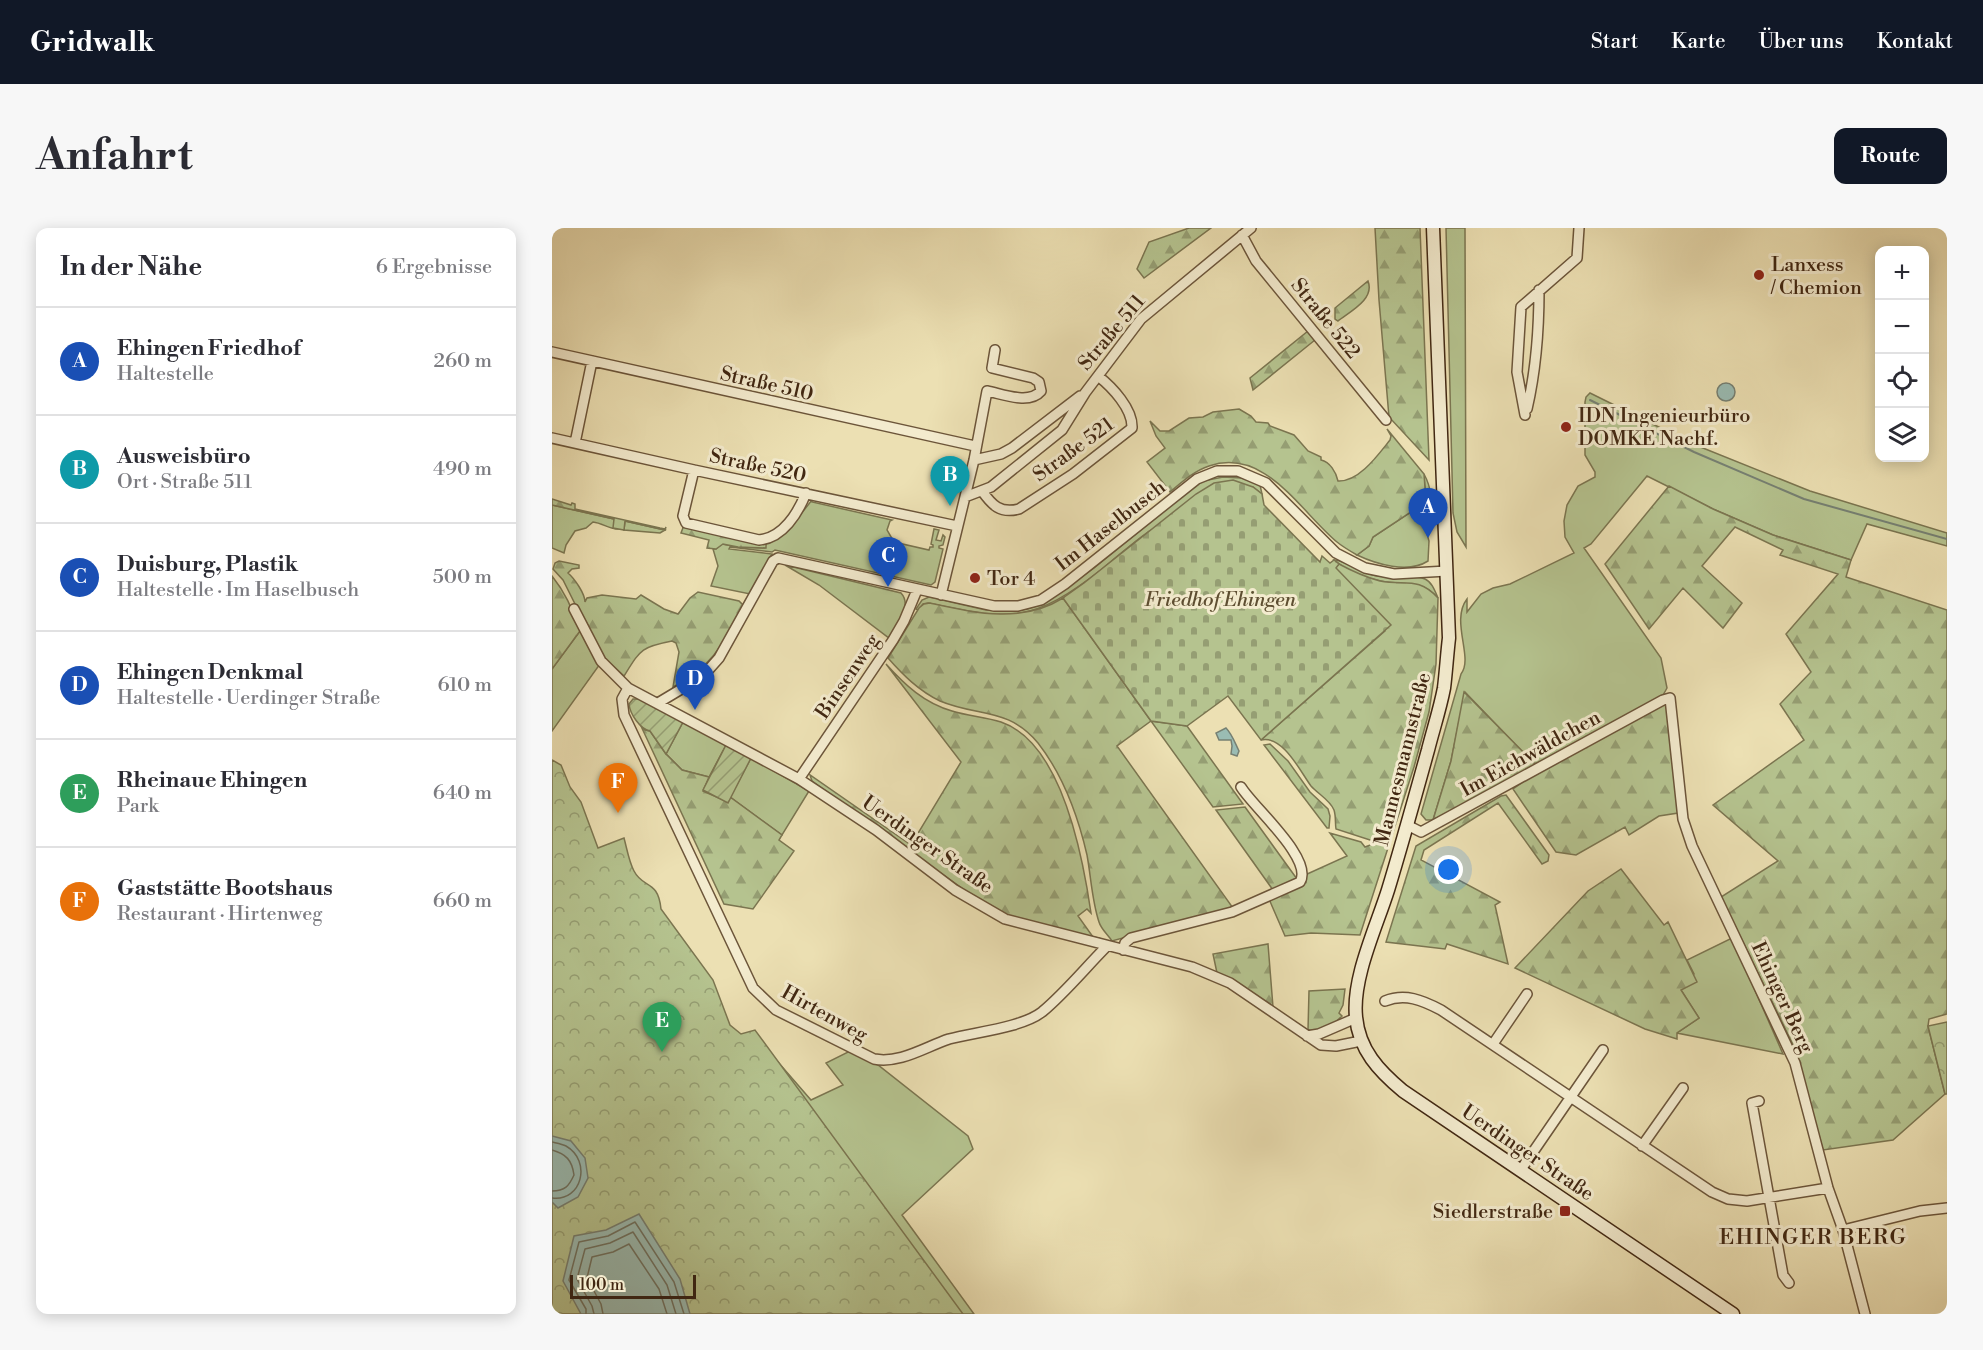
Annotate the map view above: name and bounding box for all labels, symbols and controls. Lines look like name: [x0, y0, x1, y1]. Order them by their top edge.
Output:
text: Gridwalk: [30, 25, 154, 60]
text: Start: [1591, 29, 1638, 55]
text: Karte: [1671, 29, 1726, 55]
text: Über uns: [1759, 29, 1844, 55]
text: Kontakt: [1877, 29, 1953, 55]
button: Route: [1834, 128, 1947, 184]
text: Anfahrt: [36, 130, 193, 183]
map controls: [1875, 246, 1929, 462]
button: +: [1875, 246, 1929, 300]
text: In der Nähe: [60, 251, 202, 283]
place label: Lanxess / Chemion: [1770, 253, 1862, 301]
text: 6 Ergebnisse: [376, 255, 492, 280]
marker: Lanxess / Chemion: [1752, 268, 1766, 282]
street label: Straße 522: [1285, 274, 1365, 364]
street label: Straße 511: [1073, 290, 1151, 376]
button: −: [1875, 300, 1929, 354]
text: Ehingen Friedhof: [117, 335, 301, 362]
text: A: [72, 349, 87, 374]
text: 260 m: [434, 349, 492, 374]
button: locate: [1875, 354, 1929, 408]
text: Haltestelle: [117, 362, 214, 387]
street label: Straße 510: [718, 362, 816, 407]
place label: IDN Ingenieurbüro DOMKE Nachf.: [1578, 404, 1750, 452]
button: layers: [1875, 408, 1929, 462]
street label: Straße 521: [1029, 412, 1120, 488]
marker: IDN Ingenieurbüro DOMKE Nachf.: [1559, 420, 1573, 434]
text: Ausweisbüro: [117, 443, 251, 470]
street label: Straße 520: [707, 444, 808, 489]
pin: B: [930, 456, 970, 506]
text: B: [72, 457, 87, 482]
text: 490 m: [433, 457, 492, 482]
text: Ort · Straße 511: [117, 470, 252, 495]
street label: Im Haselbusch: [1051, 475, 1171, 577]
pin: A: [1408, 488, 1448, 538]
pin: C: [868, 538, 908, 587]
text: Duisburg, Plastik: [117, 551, 298, 578]
text: C: [72, 565, 87, 590]
text: 500 m: [433, 565, 492, 590]
place label: Tor 4: [987, 567, 1035, 592]
marker: Tor 4: [968, 571, 982, 585]
text: Haltestelle · Im Haselbusch: [117, 578, 359, 603]
park label: Friedhof Ehingen: [1144, 588, 1297, 613]
street label: Binsenweg: [810, 629, 886, 725]
text: Ehingen Denkmal: [117, 659, 303, 686]
pin: D: [676, 660, 714, 710]
street label: Mannesmannstraße: [1370, 670, 1437, 849]
text: D: [72, 673, 87, 698]
text: 610 m: [438, 673, 492, 698]
text: Haltestelle · Uerdinger Straße: [117, 686, 380, 711]
street label: Im Eichwäldchen: [1456, 705, 1605, 803]
pin: F: [598, 764, 638, 813]
text: Rheinaue Ehingen: [117, 767, 307, 794]
text: E: [73, 781, 86, 806]
text: 640 m: [433, 781, 492, 806]
street label: Uerdinger Straße: [857, 791, 998, 900]
text: Park: [117, 794, 159, 819]
your location: [1434, 855, 1463, 884]
text: Gaststätte Bootshaus: [117, 875, 333, 902]
text: F: [72, 889, 87, 914]
text: 660 m: [433, 889, 492, 914]
text: Restaurant · Hirtenweg: [117, 902, 323, 927]
street label: Ehinger Berg: [1745, 938, 1819, 1058]
street label: Hirtenweg: [777, 980, 872, 1049]
pin: E: [642, 1002, 682, 1052]
street label: Uerdinger Straße: [1456, 1100, 1598, 1207]
place label: Siedlerstraße: [1433, 1200, 1553, 1225]
marker: Siedlerstraße: [1558, 1204, 1572, 1218]
district label: EHINGER BERG: [1719, 1224, 1907, 1251]
scale bar: [570, 1272, 696, 1300]
text: 100 m: [579, 1275, 624, 1295]

